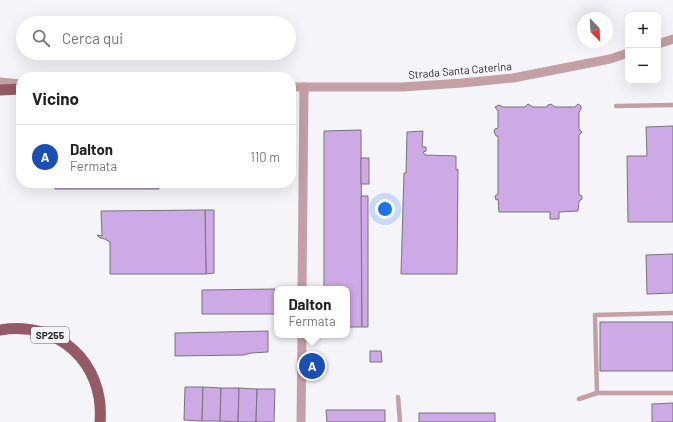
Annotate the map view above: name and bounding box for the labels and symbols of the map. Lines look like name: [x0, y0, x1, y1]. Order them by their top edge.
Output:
north arrow: [577, 12, 613, 48]
street label: Strada Santa Caterina: [408, 59, 512, 81]
your location: [375, 199, 395, 219]
road number: SP255: [31, 327, 69, 343]
pin: A: [299, 351, 325, 381]

